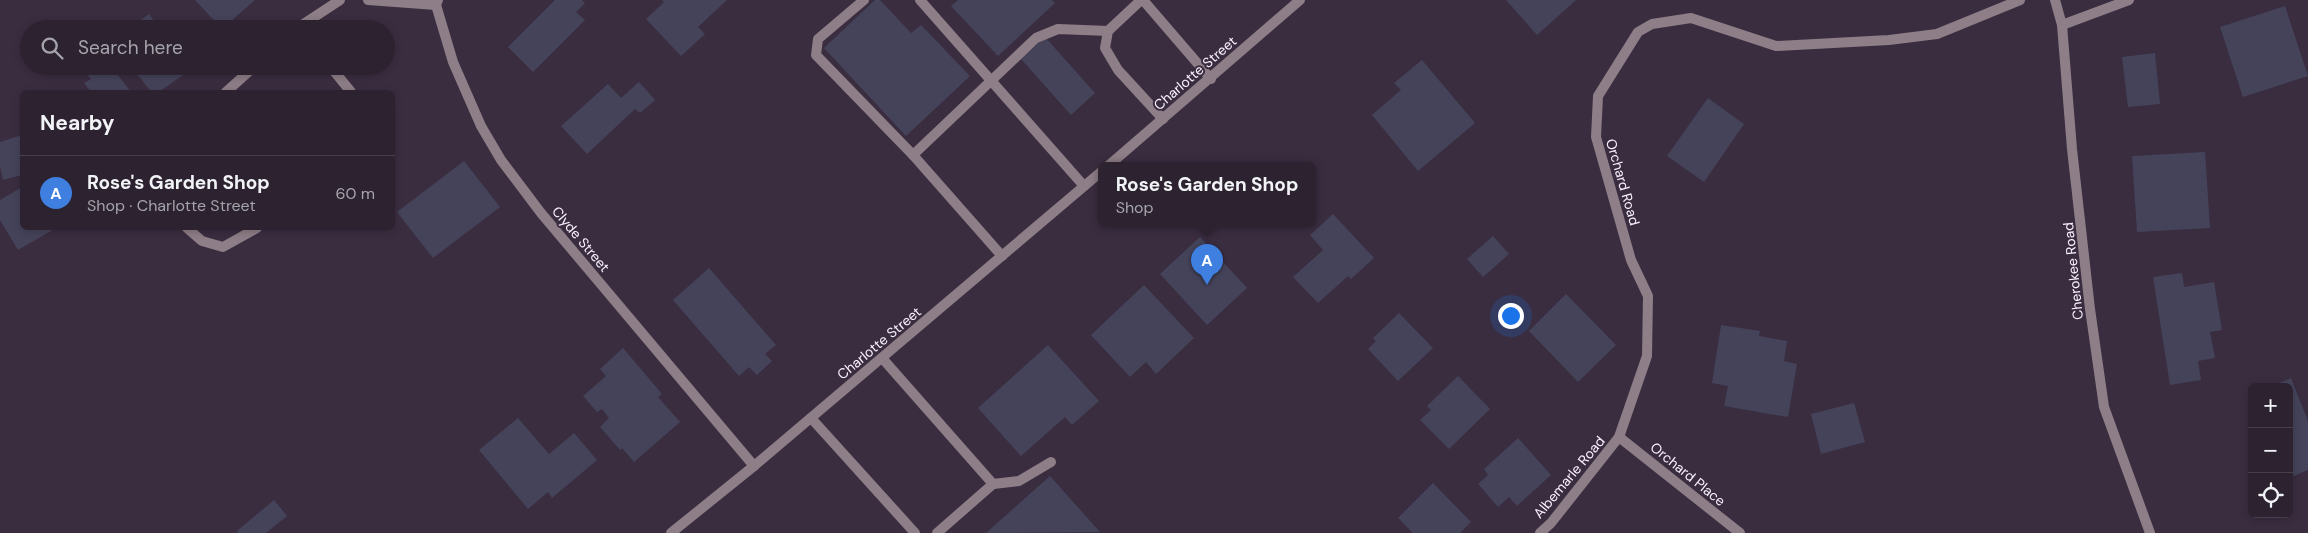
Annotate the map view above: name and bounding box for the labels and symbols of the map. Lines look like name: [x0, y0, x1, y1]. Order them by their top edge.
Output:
street label: Charlotte Street: [1150, 32, 1240, 114]
street label: Orchard Road: [1602, 137, 1644, 227]
street label: Clyde Street: [548, 202, 614, 276]
street label: Cherokee Road: [2059, 221, 2087, 321]
pin: A: [1191, 244, 1223, 285]
street label: Charlotte Street: [833, 303, 925, 383]
your location: [1498, 303, 1524, 329]
street label: Albemarle Road: [1529, 432, 1609, 522]
street label: Orchard Place: [1647, 438, 1729, 510]

